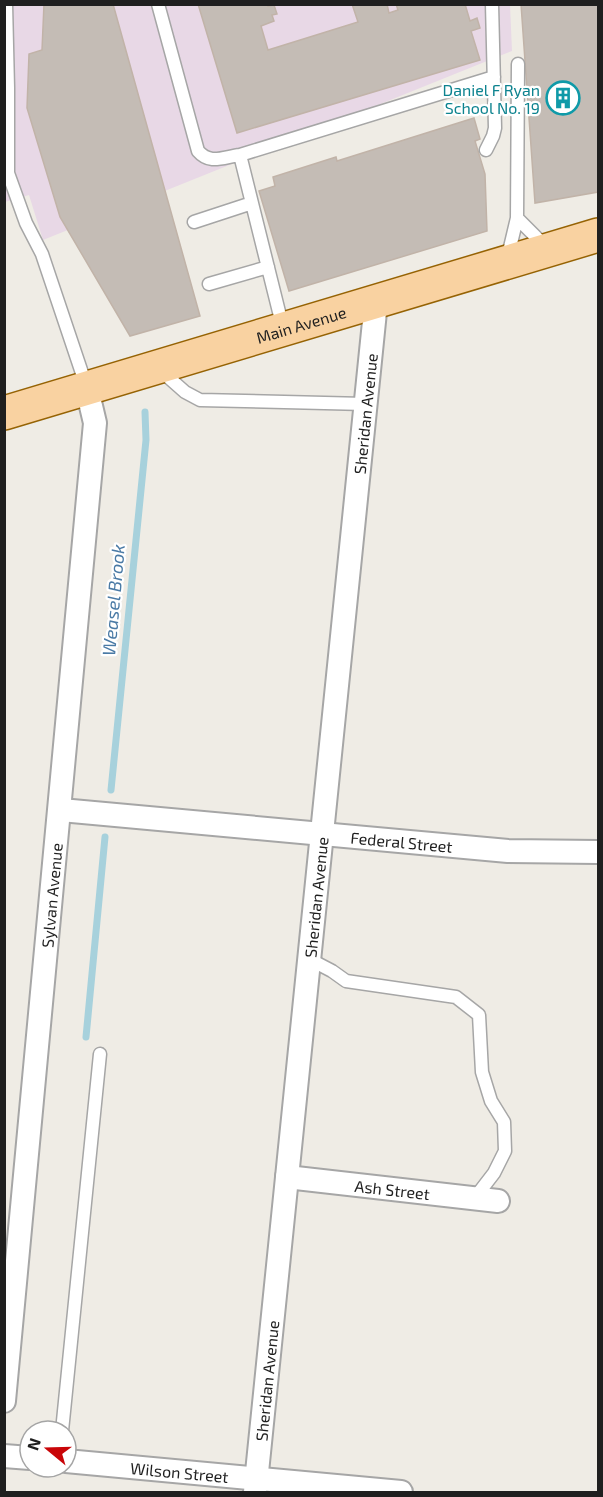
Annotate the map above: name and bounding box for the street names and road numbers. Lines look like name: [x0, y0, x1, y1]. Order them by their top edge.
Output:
street label: Main Avenue: [254, 302, 348, 346]
street label: Sheridan Avenue: [349, 352, 380, 475]
street label: Federal Street: [350, 827, 453, 855]
street label: Sheridan Avenue: [300, 836, 331, 958]
street label: Sylvan Avenue: [37, 842, 65, 948]
street label: Ash Street: [354, 1175, 431, 1203]
street label: Sheridan Avenue: [251, 1319, 282, 1442]
street label: Wilson Street: [130, 1458, 229, 1486]

